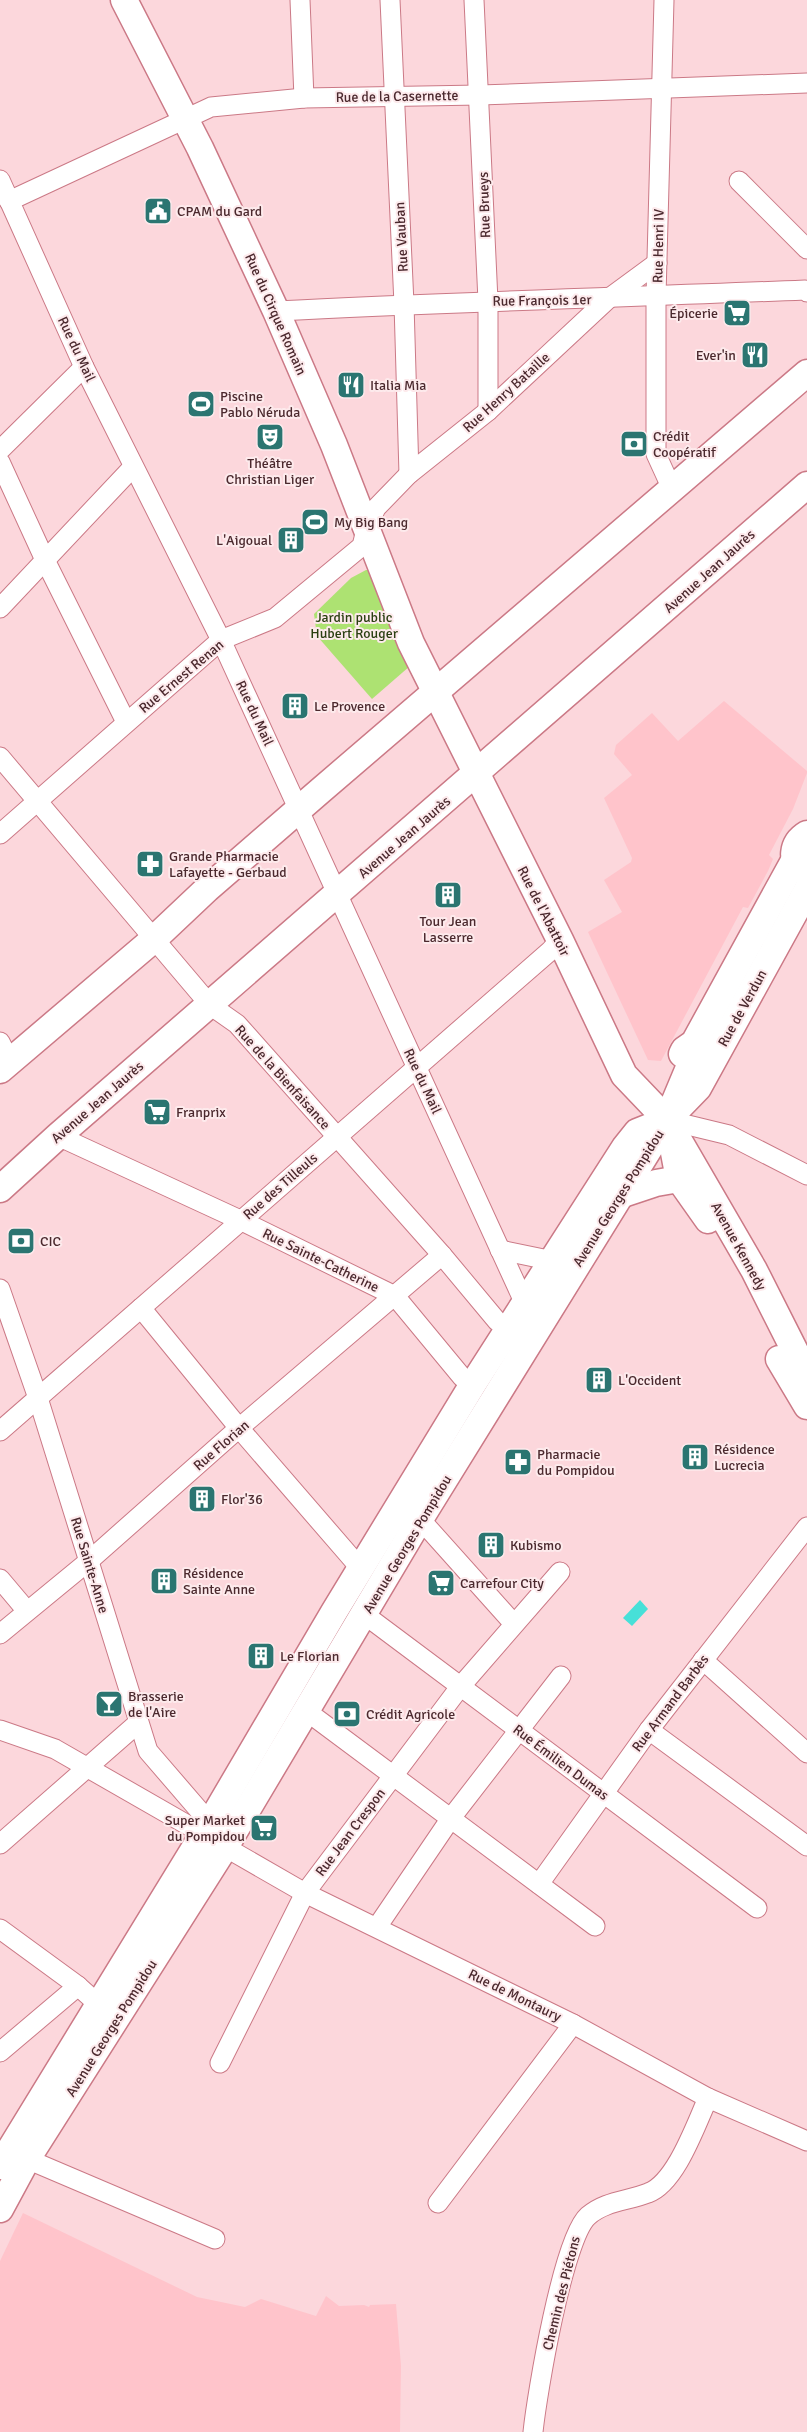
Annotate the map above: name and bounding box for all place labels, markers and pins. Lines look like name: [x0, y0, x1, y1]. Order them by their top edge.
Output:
public building icon: CPAM du Gard: [143, 196, 173, 226]
place label: CPAM du Gard: [177, 203, 262, 220]
supermarket icon: Épicerie: [722, 298, 752, 328]
place label: Épicerie: [669, 305, 718, 322]
restaurant icon: Ever'in: [740, 340, 770, 370]
place label: Ever'in: [696, 347, 736, 364]
restaurant icon: Italia Mia: [336, 370, 366, 400]
place label: Italia Mia: [370, 377, 426, 394]
place label: Piscine Pablo Néruda: [220, 388, 300, 421]
sports icon: Piscine Pablo Néruda: [186, 389, 216, 419]
theatre icon: Théâtre Christian Liger: [255, 422, 285, 452]
place label: Crédit Coopératif: [653, 428, 717, 461]
bank icon: Crédit Coopératif: [619, 429, 649, 459]
place label: Théâtre Christian Liger: [226, 455, 315, 488]
sports icon: My Big Bang: [300, 507, 330, 537]
place label: My Big Bang: [334, 514, 408, 531]
building icon: L'Aigoual: [276, 525, 306, 555]
place label: L'Aigoual: [216, 532, 272, 549]
building icon: Le Provence: [280, 691, 310, 721]
place label: Le Provence: [314, 698, 385, 715]
place label: Grande Pharmacie Lafayette - Gerbaud: [169, 848, 287, 881]
pharmacy icon: Grande Pharmacie Lafayette - Gerbaud: [135, 849, 165, 879]
building icon: Tour Jean Lasserre: [433, 880, 463, 910]
place label: Tour Jean Lasserre: [420, 913, 476, 946]
supermarket icon: Franprix: [142, 1097, 172, 1127]
place label: Franprix: [176, 1104, 226, 1121]
bank icon: CIC: [6, 1226, 36, 1256]
place label: CIC: [40, 1233, 61, 1250]
building icon: L'Occident: [584, 1365, 614, 1395]
place label: L'Occident: [618, 1372, 681, 1389]
place label: Résidence Lucrecia: [714, 1441, 775, 1474]
building icon: Résidence Lucrecia: [680, 1442, 710, 1472]
place label: Pharmacie du Pompidou: [537, 1446, 615, 1479]
pharmacy icon: Pharmacie du Pompidou: [503, 1447, 533, 1477]
building icon: Flor'36: [187, 1484, 217, 1514]
place label: Flor'36: [221, 1491, 263, 1508]
building icon: Kubismo: [476, 1530, 506, 1560]
place label: Kubismo: [510, 1537, 562, 1554]
place label: Résidence Sainte Anne: [183, 1565, 255, 1598]
building icon: Résidence Sainte Anne: [149, 1566, 179, 1596]
supermarket icon: Carrefour City: [426, 1568, 456, 1598]
place label: Carrefour City: [460, 1575, 544, 1592]
building icon: Le Florian: [246, 1641, 276, 1671]
place label: Le Florian: [280, 1648, 340, 1665]
place label: Brasserie de l'Aire: [128, 1688, 184, 1721]
bar icon: Brasserie de l'Aire: [94, 1689, 124, 1719]
bank icon: Crédit Agricole: [332, 1699, 362, 1729]
place label: Crédit Agricole: [366, 1706, 455, 1723]
place label: Super Market du Pompidou: [165, 1812, 245, 1845]
supermarket icon: Super Market du Pompidou: [249, 1813, 279, 1843]

